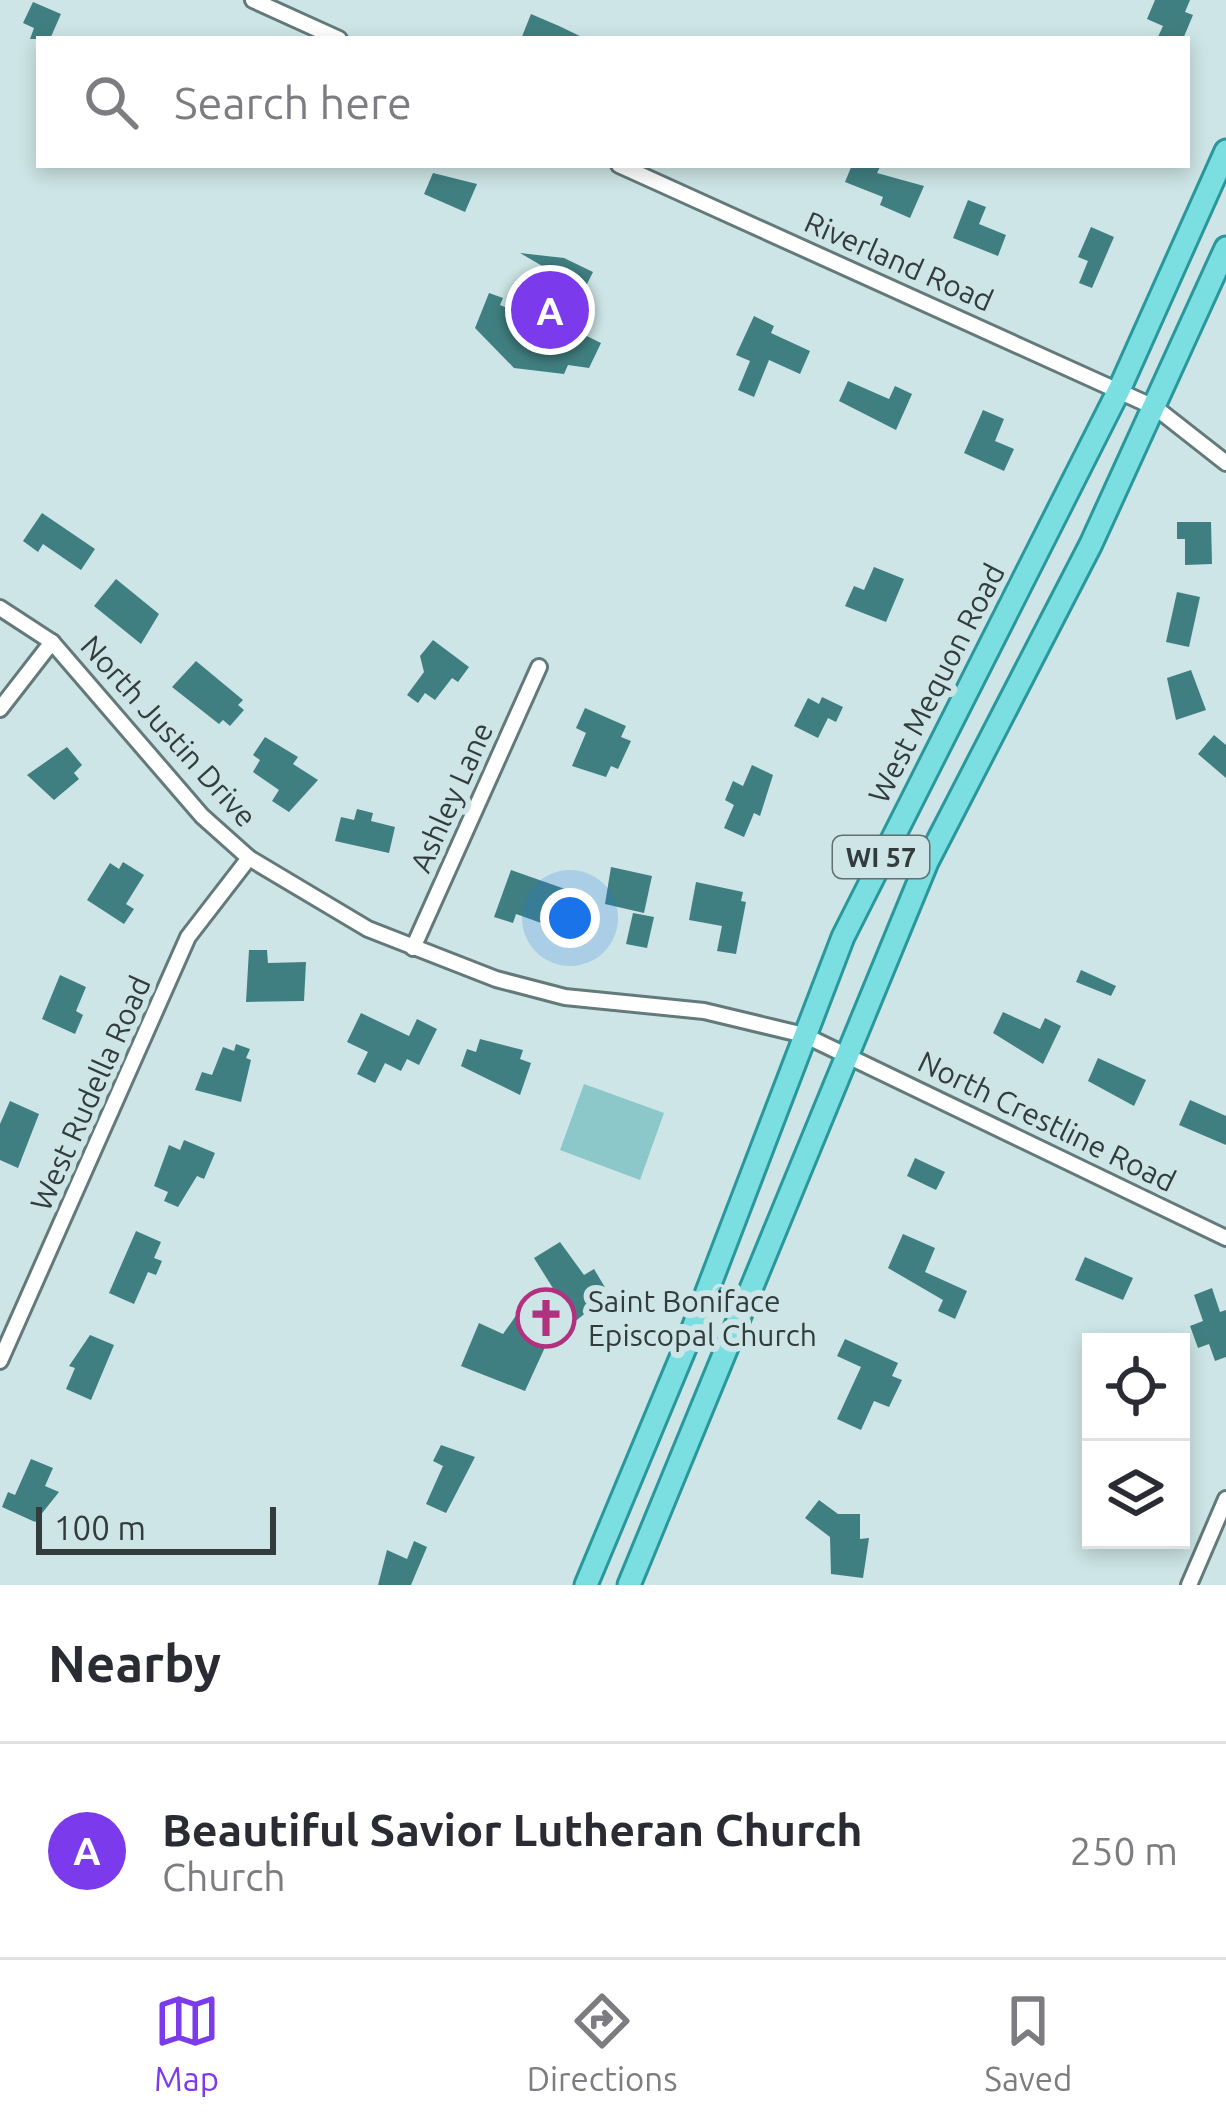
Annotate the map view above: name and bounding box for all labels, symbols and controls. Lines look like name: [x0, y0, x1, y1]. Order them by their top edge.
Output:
search box: [36, 36, 1190, 168]
icon: search: [78, 69, 144, 135]
text: Search here: [174, 77, 412, 128]
street label: Riverland Road: [800, 204, 998, 318]
pin: A: [511, 265, 589, 355]
street label: West Mequon Road: [861, 558, 1011, 808]
street label: North Justin Drive: [74, 629, 264, 833]
street label: Ashley Lane: [403, 717, 499, 877]
road number: WI 57: [833, 836, 929, 878]
your location: [540, 888, 600, 948]
street label: West Rudella Road: [23, 971, 157, 1215]
street label: North Crestline Road: [913, 1044, 1181, 1198]
place label: Saint Boniface Episcopal Church: [588, 1284, 817, 1352]
church icon: Saint Boniface Episcopal Church: [515, 1287, 577, 1349]
map controls: [1082, 1333, 1190, 1549]
button: locate: [1082, 1333, 1190, 1441]
button: layers: [1082, 1441, 1190, 1549]
scale bar: [36, 1501, 276, 1554]
text: 100 m: [54, 1509, 146, 1546]
text: Nearby: [48, 1634, 221, 1692]
text: Beautiful Savior Lutheran Church: [162, 1804, 863, 1855]
text: A: [73, 1829, 101, 1872]
text: 250 m: [1069, 1829, 1178, 1872]
text: Church: [162, 1855, 286, 1898]
tab: Map: [154, 1988, 220, 2097]
tab: Directions: [527, 1988, 677, 2097]
tab: Saved: [985, 1988, 1072, 2097]

